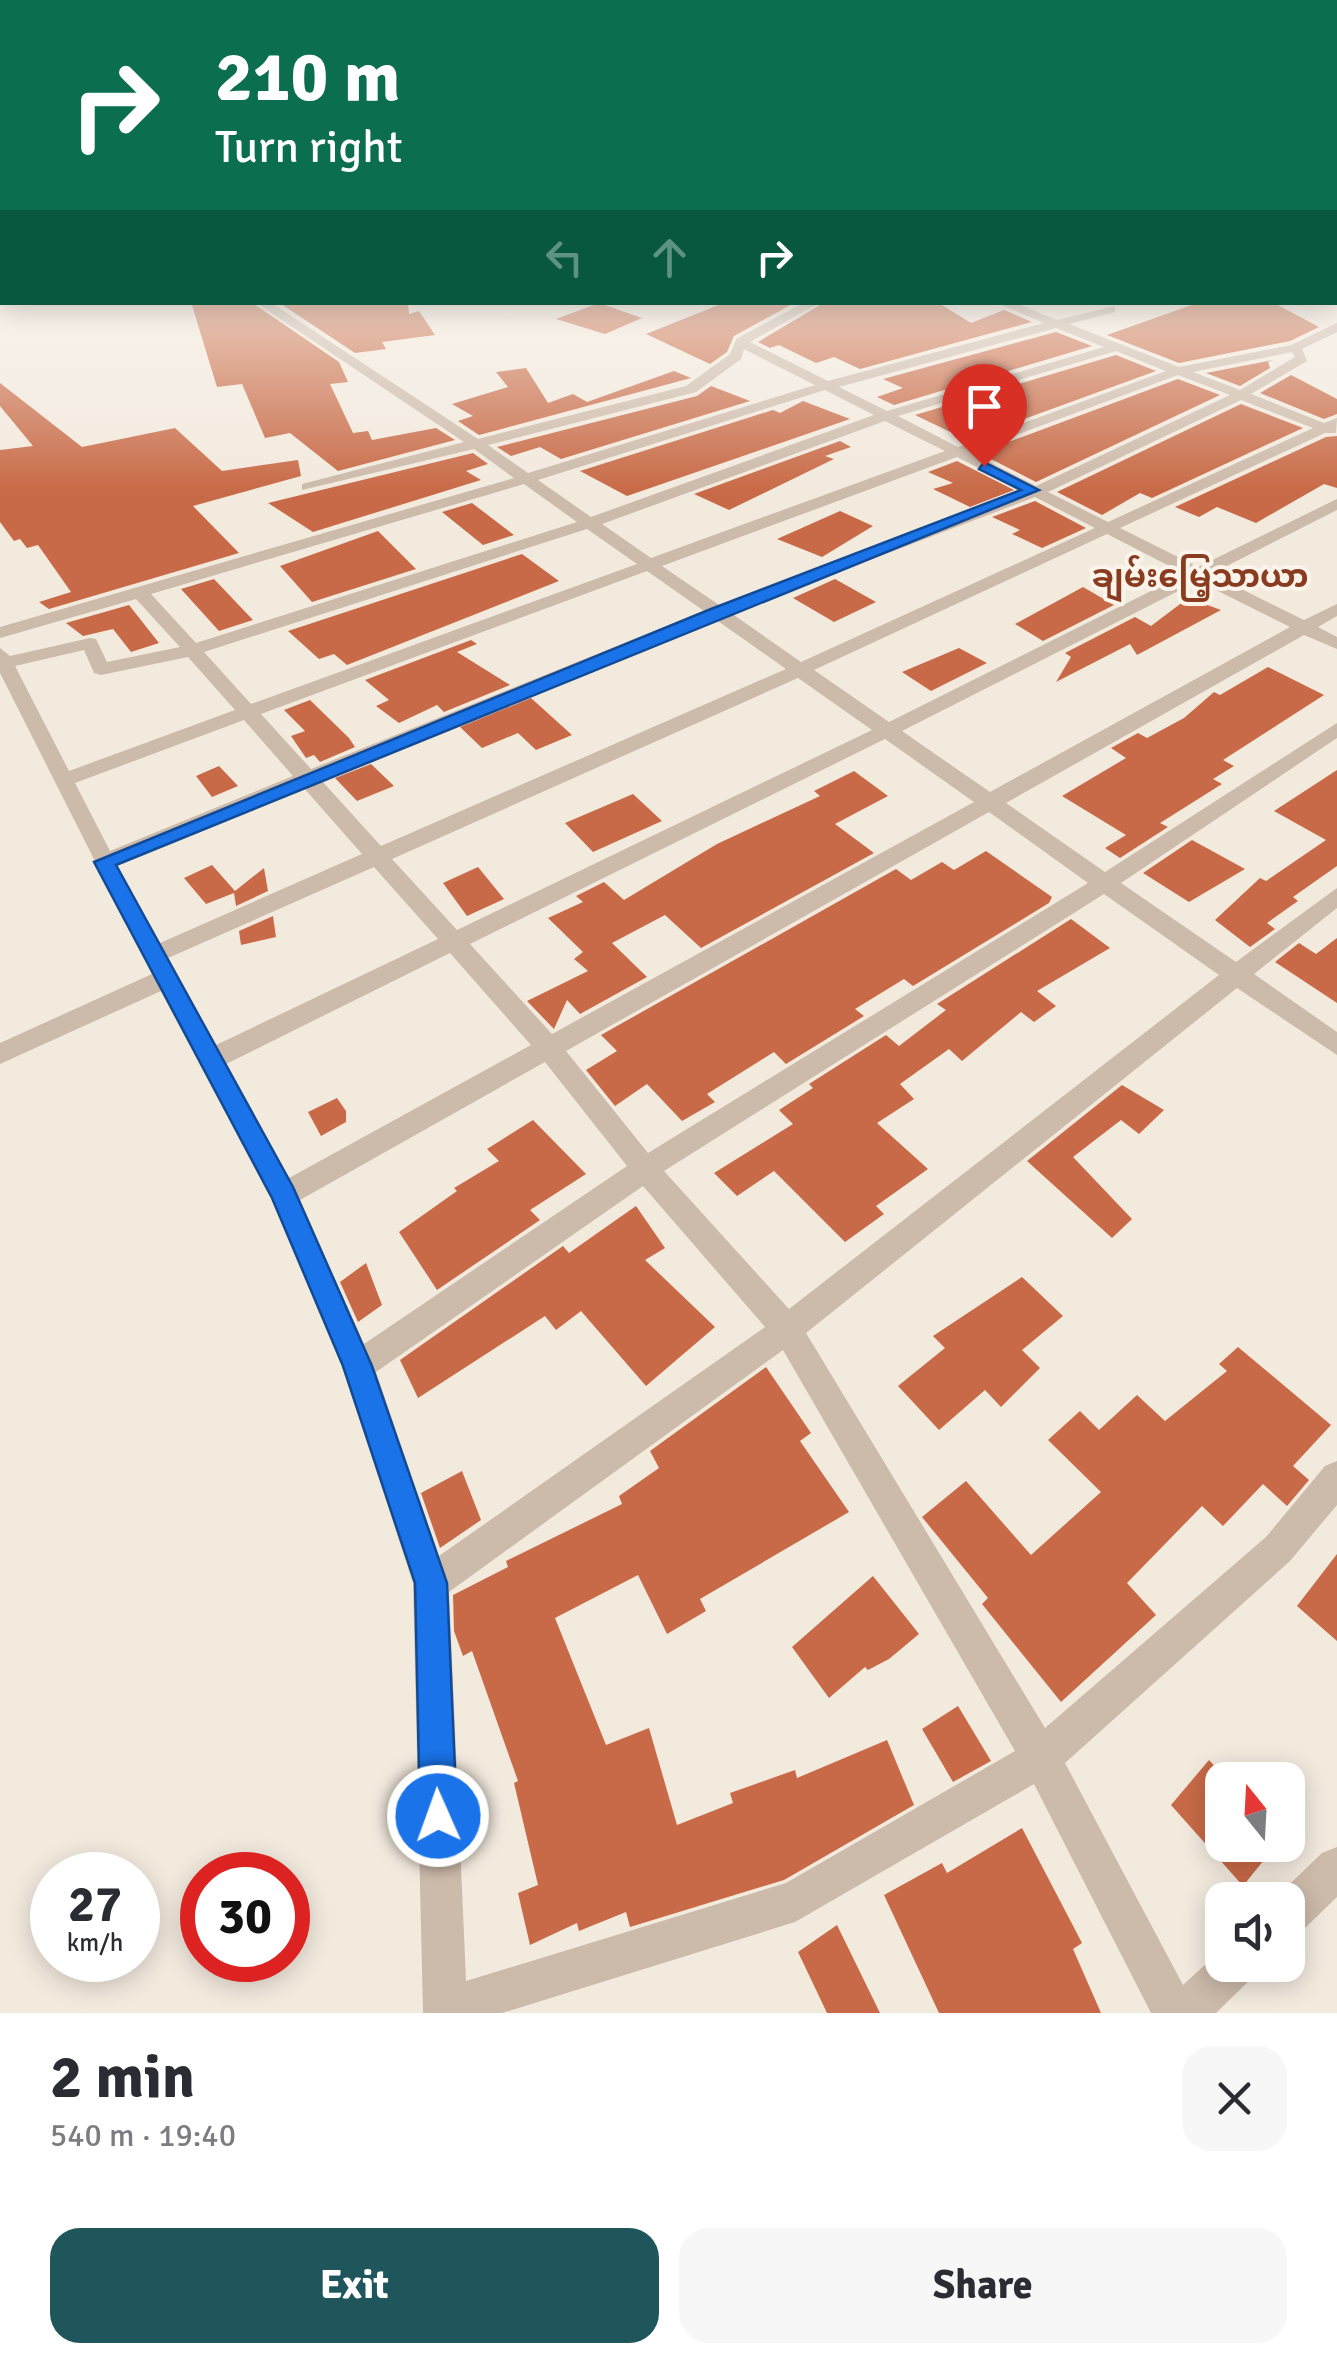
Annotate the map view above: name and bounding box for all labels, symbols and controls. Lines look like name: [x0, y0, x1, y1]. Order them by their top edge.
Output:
text: 210 m: [215, 34, 400, 120]
icon: right: [50, 40, 180, 170]
text: Turn right: [215, 120, 403, 175]
icon: left: [537, 230, 592, 285]
icon: ahead: [642, 230, 697, 285]
icon: right: [747, 230, 802, 285]
pin: [942, 364, 1027, 467]
icon: arrive: [957, 379, 1012, 434]
district label: ချမ်းမြေ့သာယာ: [1091, 554, 1309, 603]
north arrow: [1205, 1762, 1305, 1862]
map controls: [1205, 1762, 1305, 1982]
position arrow: [386, 1764, 490, 1868]
speed limit sign: 30: [180, 1852, 310, 1982]
text: 27: [68, 1874, 122, 1936]
button: sound: [1205, 1882, 1305, 1982]
text: km/h: [67, 1927, 123, 1958]
text: 2 min: [50, 2041, 195, 2115]
button: close: [1182, 2046, 1287, 2151]
text: 540 m · 19:40: [50, 2116, 236, 2155]
button: Exit: [50, 2228, 659, 2343]
button: Share: [679, 2228, 1287, 2343]

